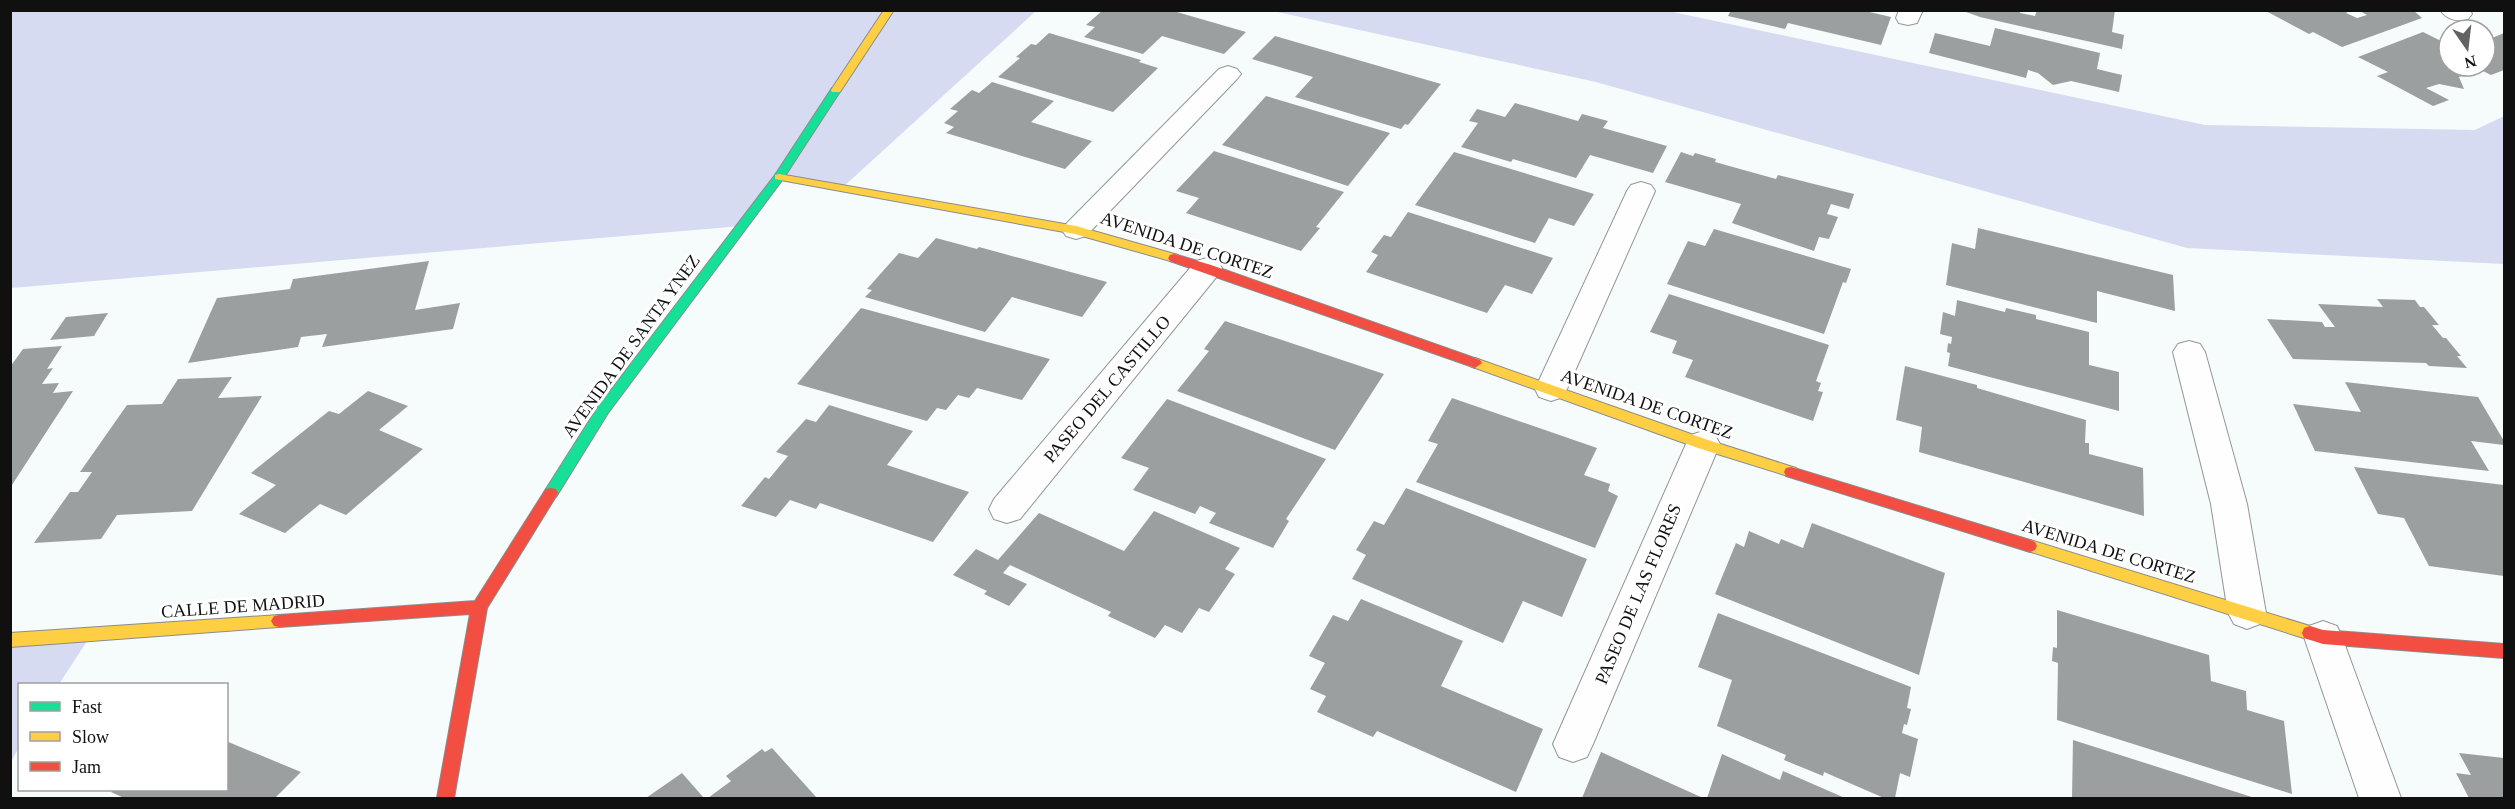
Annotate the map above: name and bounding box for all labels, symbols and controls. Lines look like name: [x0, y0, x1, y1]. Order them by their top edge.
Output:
north arrow: [2437, 18, 2497, 78]
text: N: [2462, 52, 2478, 72]
street label: AVENIDA DE CORTEZ: [1098, 208, 1276, 282]
street label: AVENIDA DE SANTA YNEZ: [558, 251, 704, 441]
street label: PASEO DEL CASTILLO: [1040, 311, 1174, 467]
street label: AVENIDA DE CORTEZ: [1558, 365, 1736, 443]
street label: PASEO DE LAS FLORES: [1591, 501, 1685, 687]
street label: AVENIDA DE CORTEZ: [2020, 515, 2198, 587]
street label: CALLE DE MADRID: [161, 590, 325, 622]
legend: [18, 683, 228, 791]
text: Fast: [72, 697, 102, 717]
text: Slow: [72, 727, 109, 747]
text: Jam: [72, 757, 101, 777]

